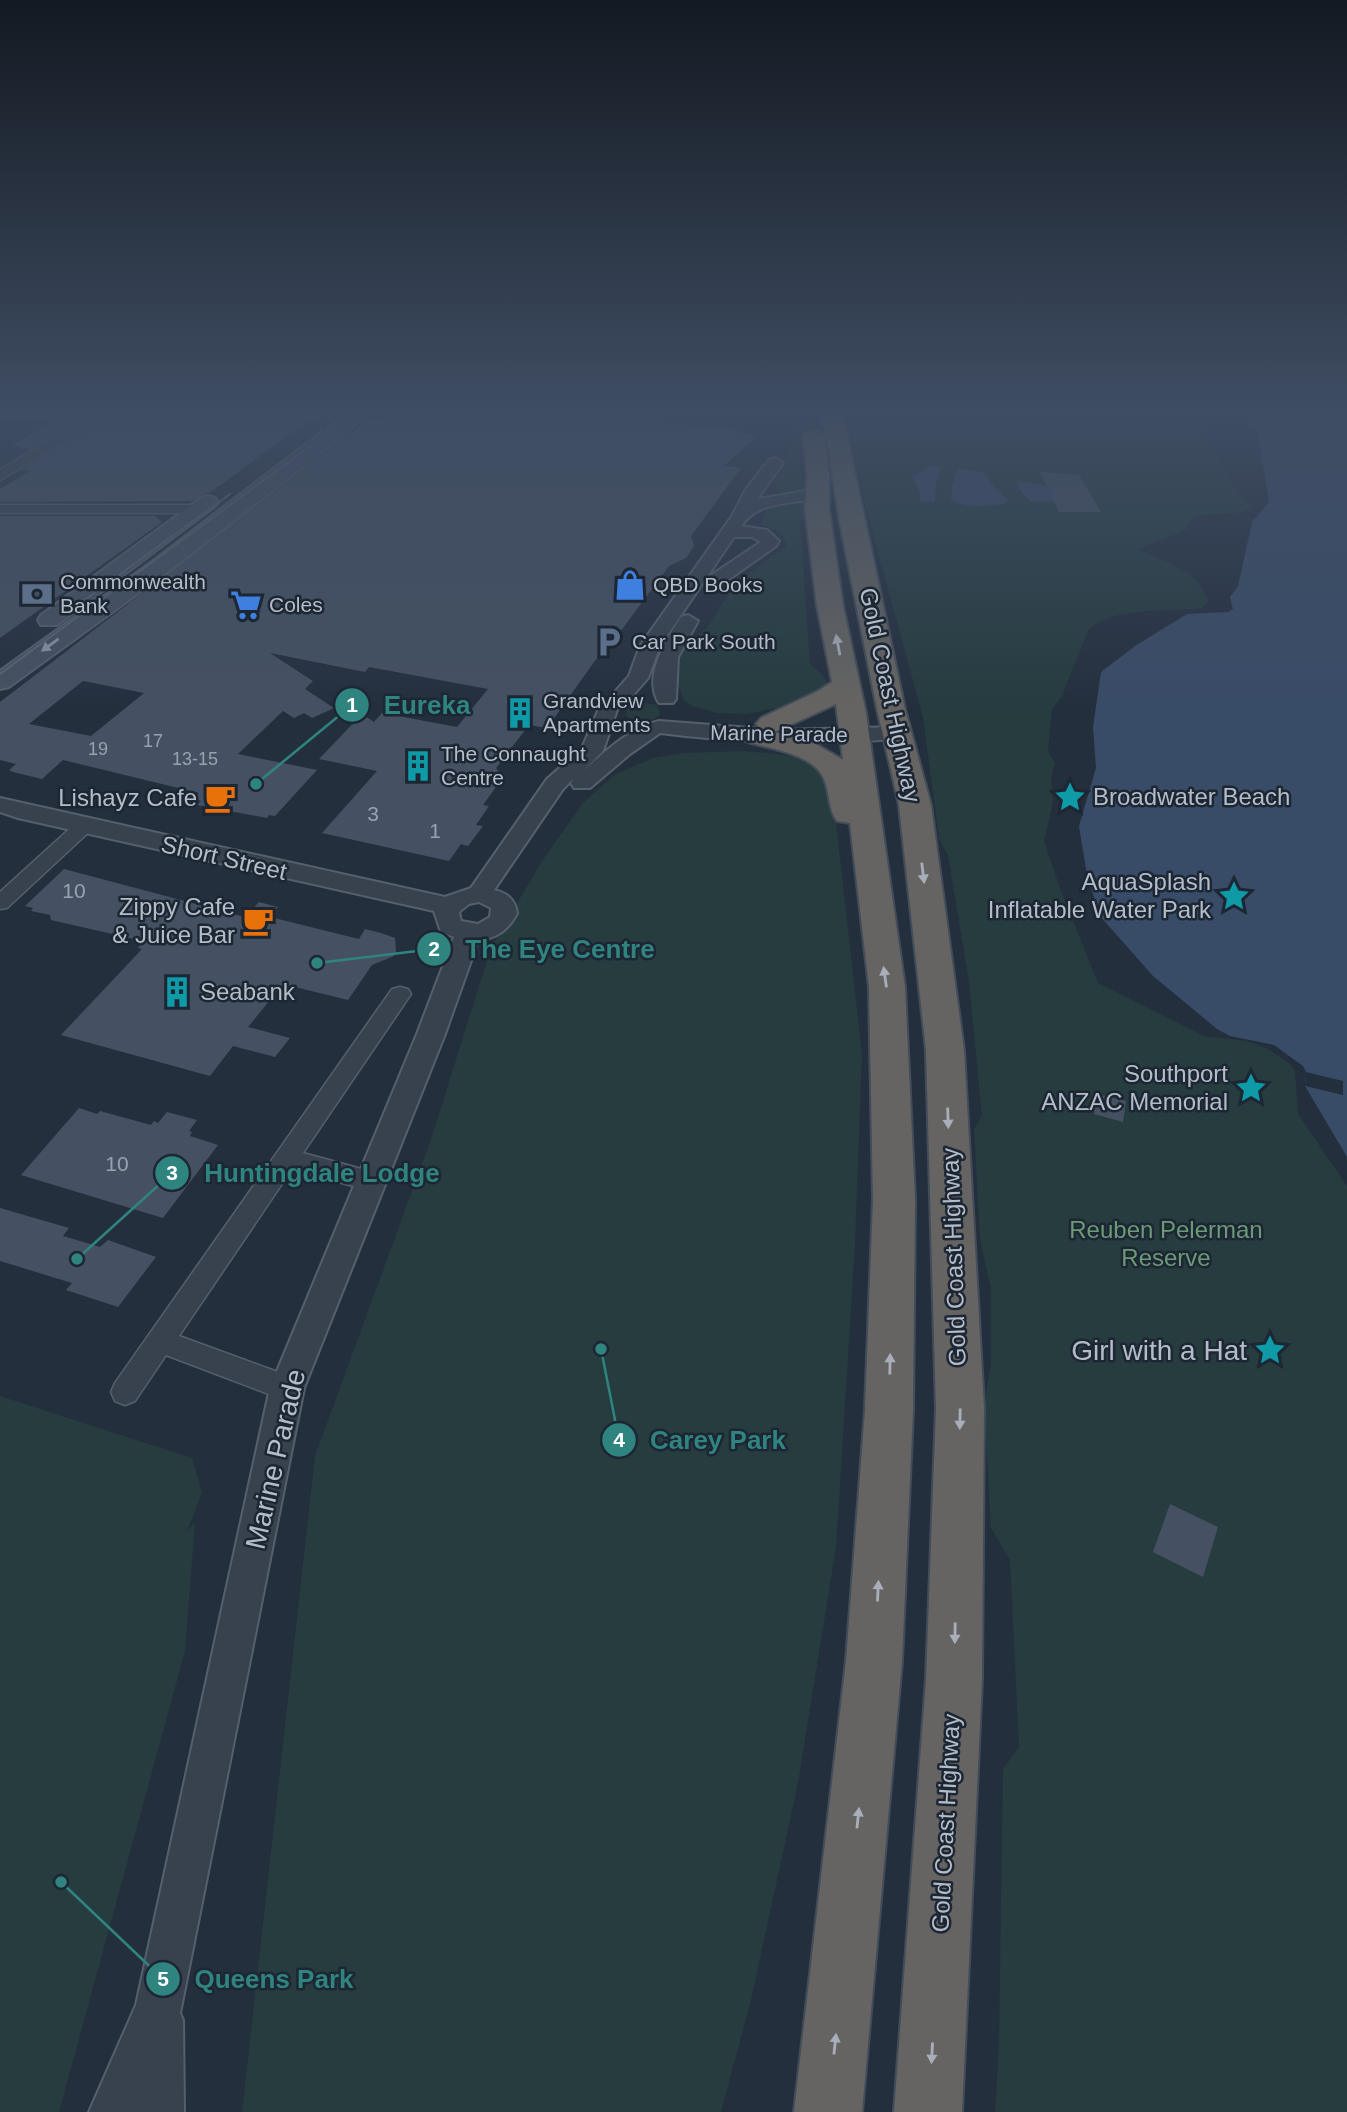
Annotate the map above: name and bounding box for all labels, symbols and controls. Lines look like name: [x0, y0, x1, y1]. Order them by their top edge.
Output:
shop icon: QBD Books: [613, 568, 647, 602]
place label: Commonwealth Bank: [60, 570, 206, 617]
place label: QBD Books: [653, 573, 763, 596]
bank icon: Commonwealth Bank: [20, 577, 54, 611]
street label: Gold Coast Highway: [855, 585, 926, 805]
supermarket icon: Coles: [229, 588, 263, 622]
place label: Coles: [269, 593, 323, 616]
parking icon: Car Park South: [592, 625, 626, 659]
place label: Car Park South: [632, 630, 776, 653]
one-way arrow: [832, 634, 843, 656]
one-way arrow: [41, 638, 59, 652]
callout: Eureka: [335, 681, 484, 728]
place label: Grandview Apartments: [543, 689, 650, 736]
text: Eureka: [384, 690, 471, 720]
text: 1: [346, 693, 358, 716]
building icon: Grandview Apartments: [503, 696, 537, 730]
street label: Marine Parade: [710, 721, 848, 746]
house number: 17: [143, 731, 163, 751]
house number: 19: [88, 739, 108, 759]
place label: The Connaught Centre: [441, 742, 586, 789]
house number: 13-15: [172, 749, 218, 769]
building icon: The Connaught Centre: [401, 749, 435, 783]
place icon: Broadwater Beach: [1053, 780, 1087, 814]
cafe icon: Lishayz Cafe: [203, 781, 237, 815]
place label: Broadwater Beach: [1093, 783, 1290, 810]
place label: Lishayz Cafe: [58, 784, 197, 811]
house number: 3: [367, 802, 379, 825]
house number: 1: [429, 819, 441, 842]
street label: Short Street: [159, 830, 290, 885]
one-way arrow: [918, 862, 929, 884]
place label: AquaSplash Inflatable Water Park: [988, 868, 1212, 923]
house number: 10: [62, 879, 86, 902]
place icon: AquaSplash Inflatable Water Park: [1217, 879, 1251, 913]
place label: Zippy Cafe & Juice Bar: [112, 893, 235, 948]
cafe icon: Zippy Cafe & Juice Bar: [241, 904, 275, 938]
callout: The Eye Centre: [417, 925, 669, 972]
text: The Eye Centre: [465, 934, 655, 964]
text: 2: [428, 937, 440, 960]
one-way arrow: [880, 965, 891, 987]
building icon: Seabank: [160, 975, 194, 1009]
place label: Seabank: [200, 978, 296, 1005]
place label: Southport ANZAC Memorial: [1041, 1060, 1228, 1115]
place icon: Southport ANZAC Memorial: [1234, 1071, 1268, 1105]
one-way arrow: [943, 1107, 954, 1129]
street label: Gold Coast Highway: [936, 1147, 971, 1367]
callout: Huntingdale Lodge: [155, 1149, 453, 1196]
house number: 10: [105, 1152, 129, 1175]
text: Huntingdale Lodge: [204, 1158, 440, 1188]
text: 3: [166, 1161, 178, 1184]
park label: Reuben Pelerman Reserve: [1069, 1216, 1263, 1271]
place icon: Girl with a Hat: [1253, 1333, 1287, 1367]
place label: Girl with a Hat: [1071, 1335, 1247, 1366]
one-way arrow: [885, 1353, 896, 1375]
street label: Marine Parade: [240, 1366, 311, 1552]
one-way arrow: [954, 1408, 966, 1430]
callout: Carey Park: [602, 1417, 800, 1464]
text: Carey Park: [650, 1425, 786, 1455]
text: 4: [613, 1428, 625, 1451]
one-way arrow: [873, 1580, 884, 1602]
one-way arrow: [950, 1623, 961, 1645]
street label: Gold Coast Highway: [926, 1713, 965, 1933]
one-way arrow: [853, 1807, 864, 1829]
callout: Queens Park: [146, 1955, 368, 2002]
text: Queens Park: [195, 1964, 354, 1994]
text: 5: [157, 1967, 169, 1990]
one-way arrow: [830, 2033, 841, 2055]
one-way arrow: [926, 2042, 937, 2064]

